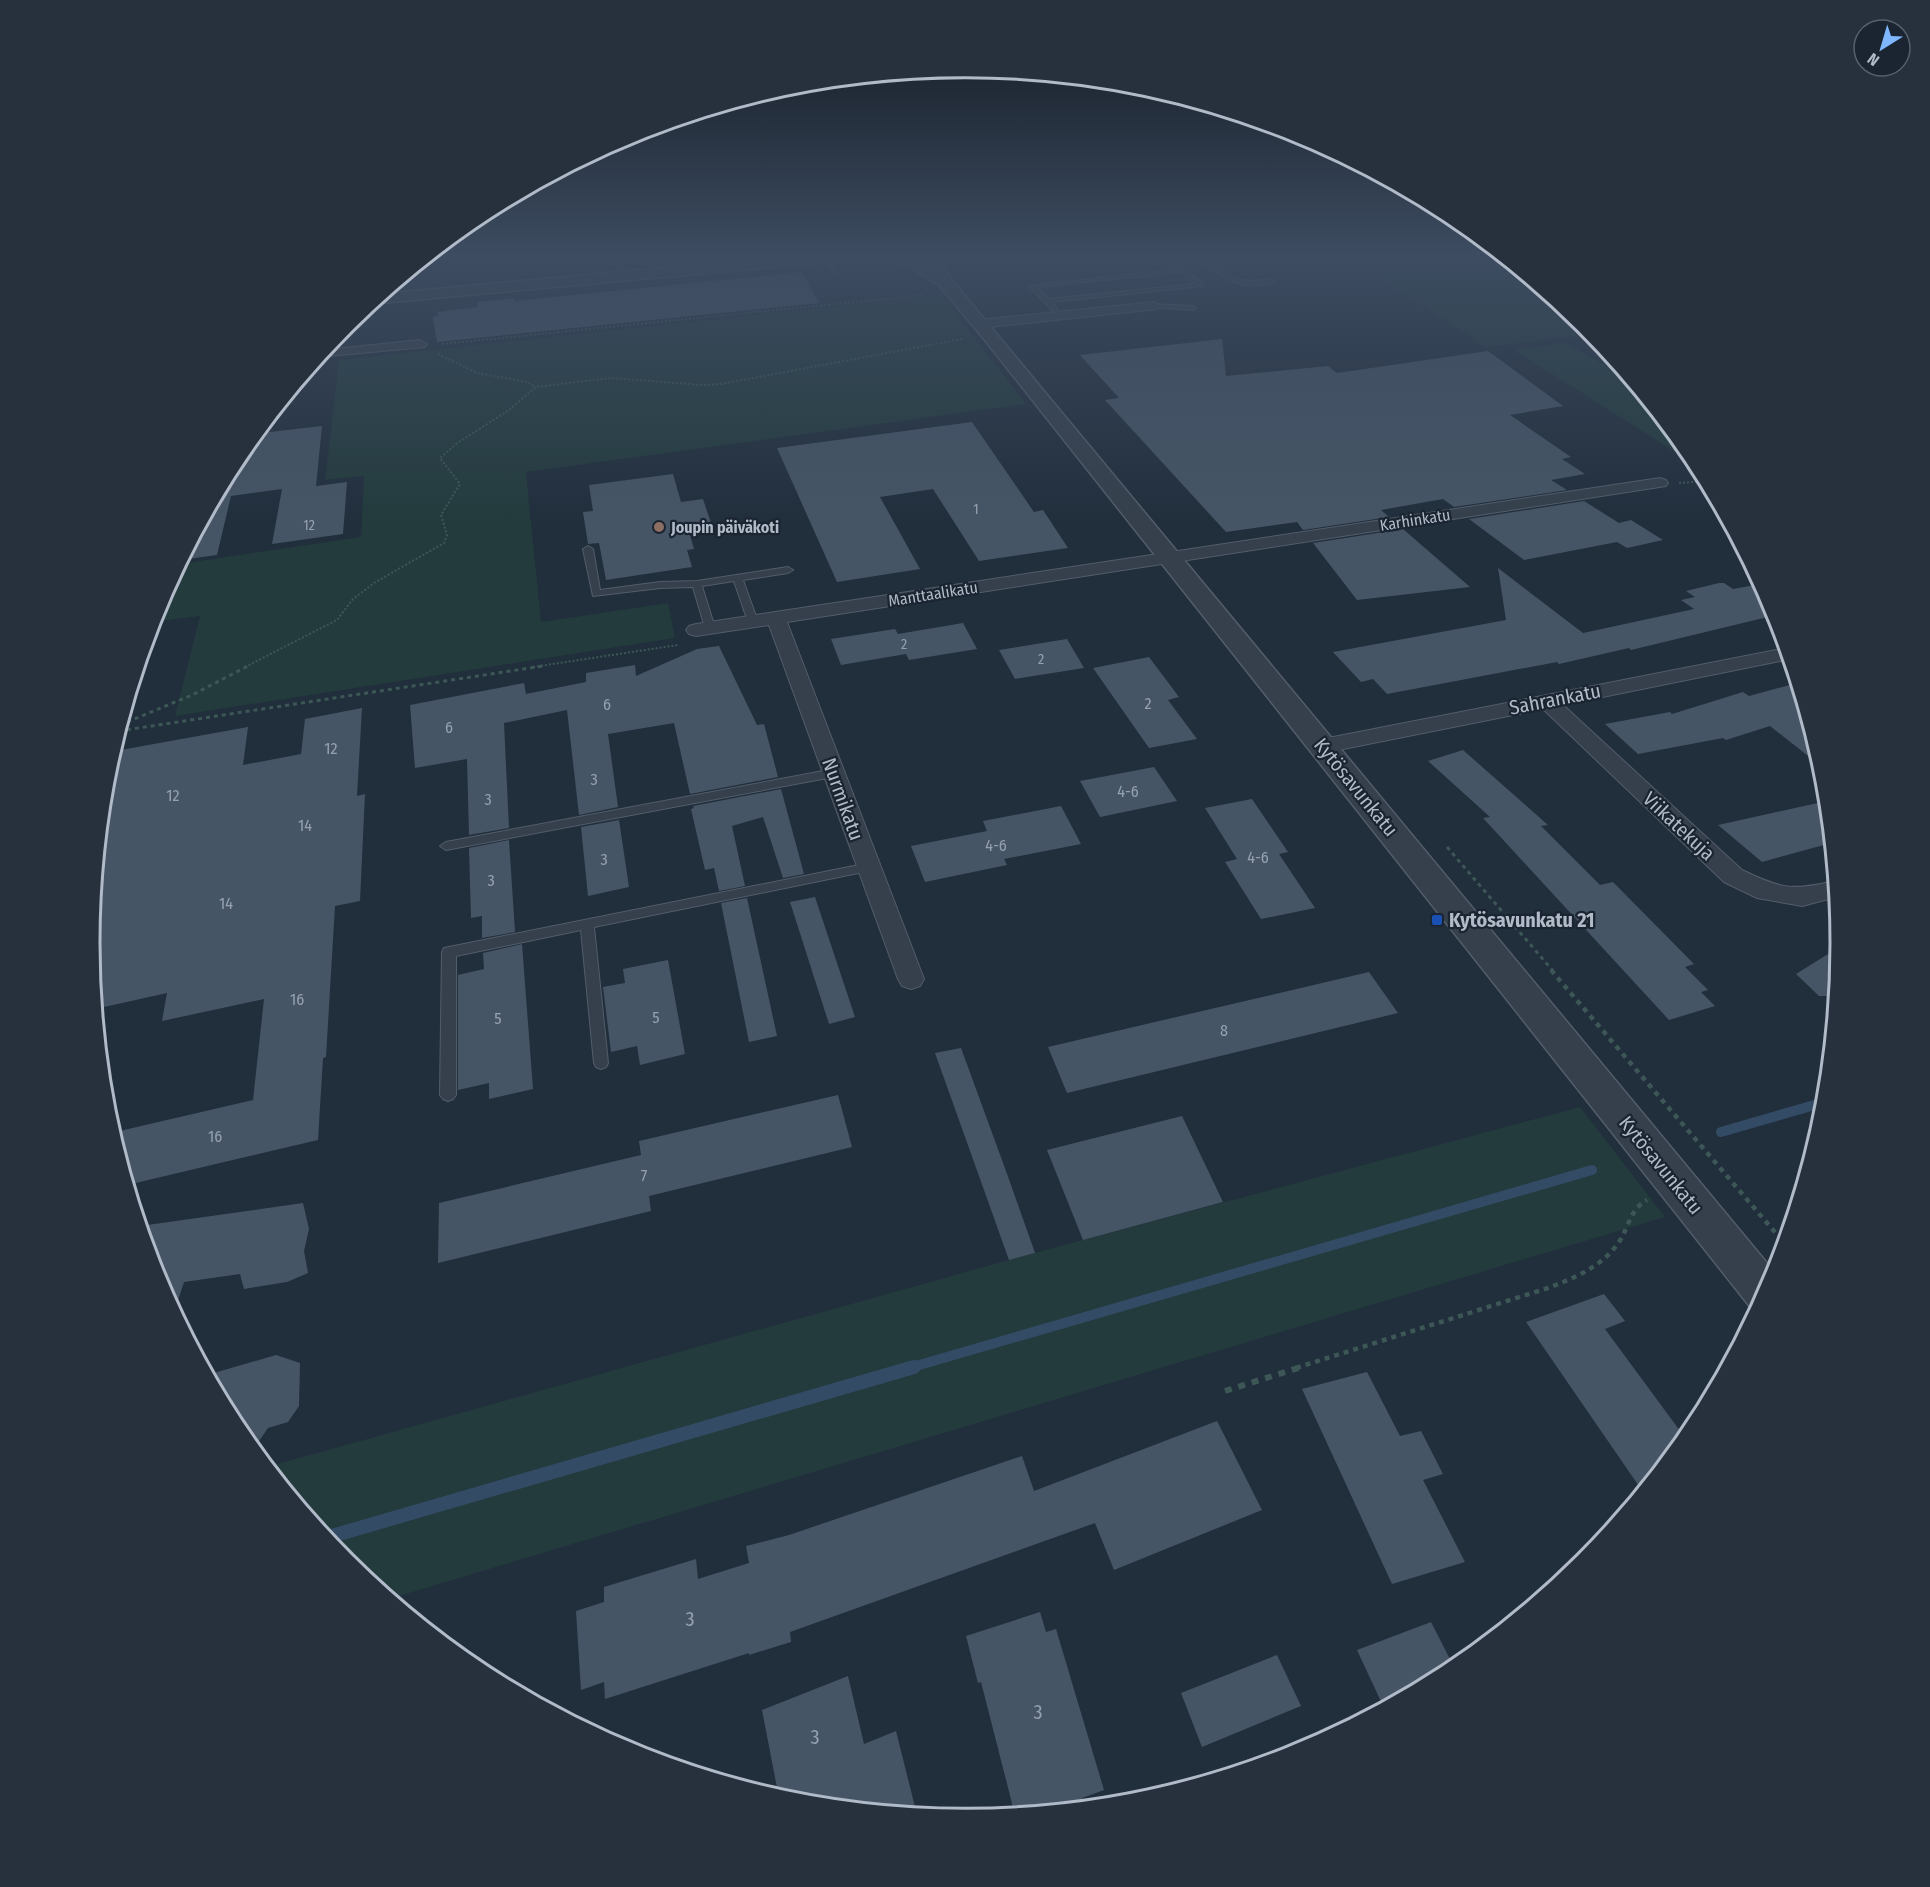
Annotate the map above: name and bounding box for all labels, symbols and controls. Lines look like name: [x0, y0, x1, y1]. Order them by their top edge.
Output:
north arrow: [1852, 18, 1912, 78]
text: N: [1864, 49, 1883, 70]
house number: 1: [973, 501, 979, 518]
street label: Karhinkatu: [1378, 505, 1452, 535]
house number: 12: [303, 517, 315, 534]
place label: Joupin päiväkoti: [670, 518, 779, 537]
marker: Joupin päiväkoti: [652, 520, 666, 534]
street label: Manttaalikatu: [887, 578, 979, 610]
house number: 2: [901, 636, 907, 653]
house number: 2: [1038, 651, 1044, 668]
street label: Sahrankatu: [1507, 678, 1603, 720]
house number: 2: [1144, 694, 1152, 713]
house number: 6: [603, 695, 611, 714]
house number: 6: [445, 718, 453, 737]
street label: Kytösavunkatu: [1309, 733, 1403, 841]
house number: 12: [324, 739, 338, 758]
street label: Nurmikatu: [817, 755, 869, 843]
house number: 3: [590, 770, 598, 789]
house number: 4-6: [1117, 782, 1139, 801]
house number: 12: [166, 786, 180, 805]
street label: Viikatekuja: [1638, 787, 1720, 865]
house number: 3: [484, 790, 492, 809]
house number: 14: [298, 816, 312, 835]
house number: 4-6: [985, 836, 1007, 855]
house number: 4-6: [1247, 848, 1269, 867]
house number: 3: [600, 850, 608, 869]
house number: 3: [487, 871, 495, 890]
house number: 14: [219, 894, 233, 913]
place label: Kytösavunkatu 21: [1449, 908, 1595, 932]
marker: Kytösavunkatu 21: [1430, 913, 1444, 927]
house number: 16: [290, 990, 304, 1009]
house number: 5: [652, 1008, 660, 1027]
house number: 5: [494, 1009, 502, 1028]
house number: 8: [1220, 1021, 1228, 1040]
street label: Kytösavunkatu: [1614, 1111, 1708, 1219]
house number: 16: [208, 1127, 222, 1146]
house number: 7: [641, 1166, 648, 1185]
house number: 3: [685, 1607, 695, 1631]
house number: 3: [1033, 1700, 1043, 1724]
house number: 3: [810, 1725, 820, 1749]

